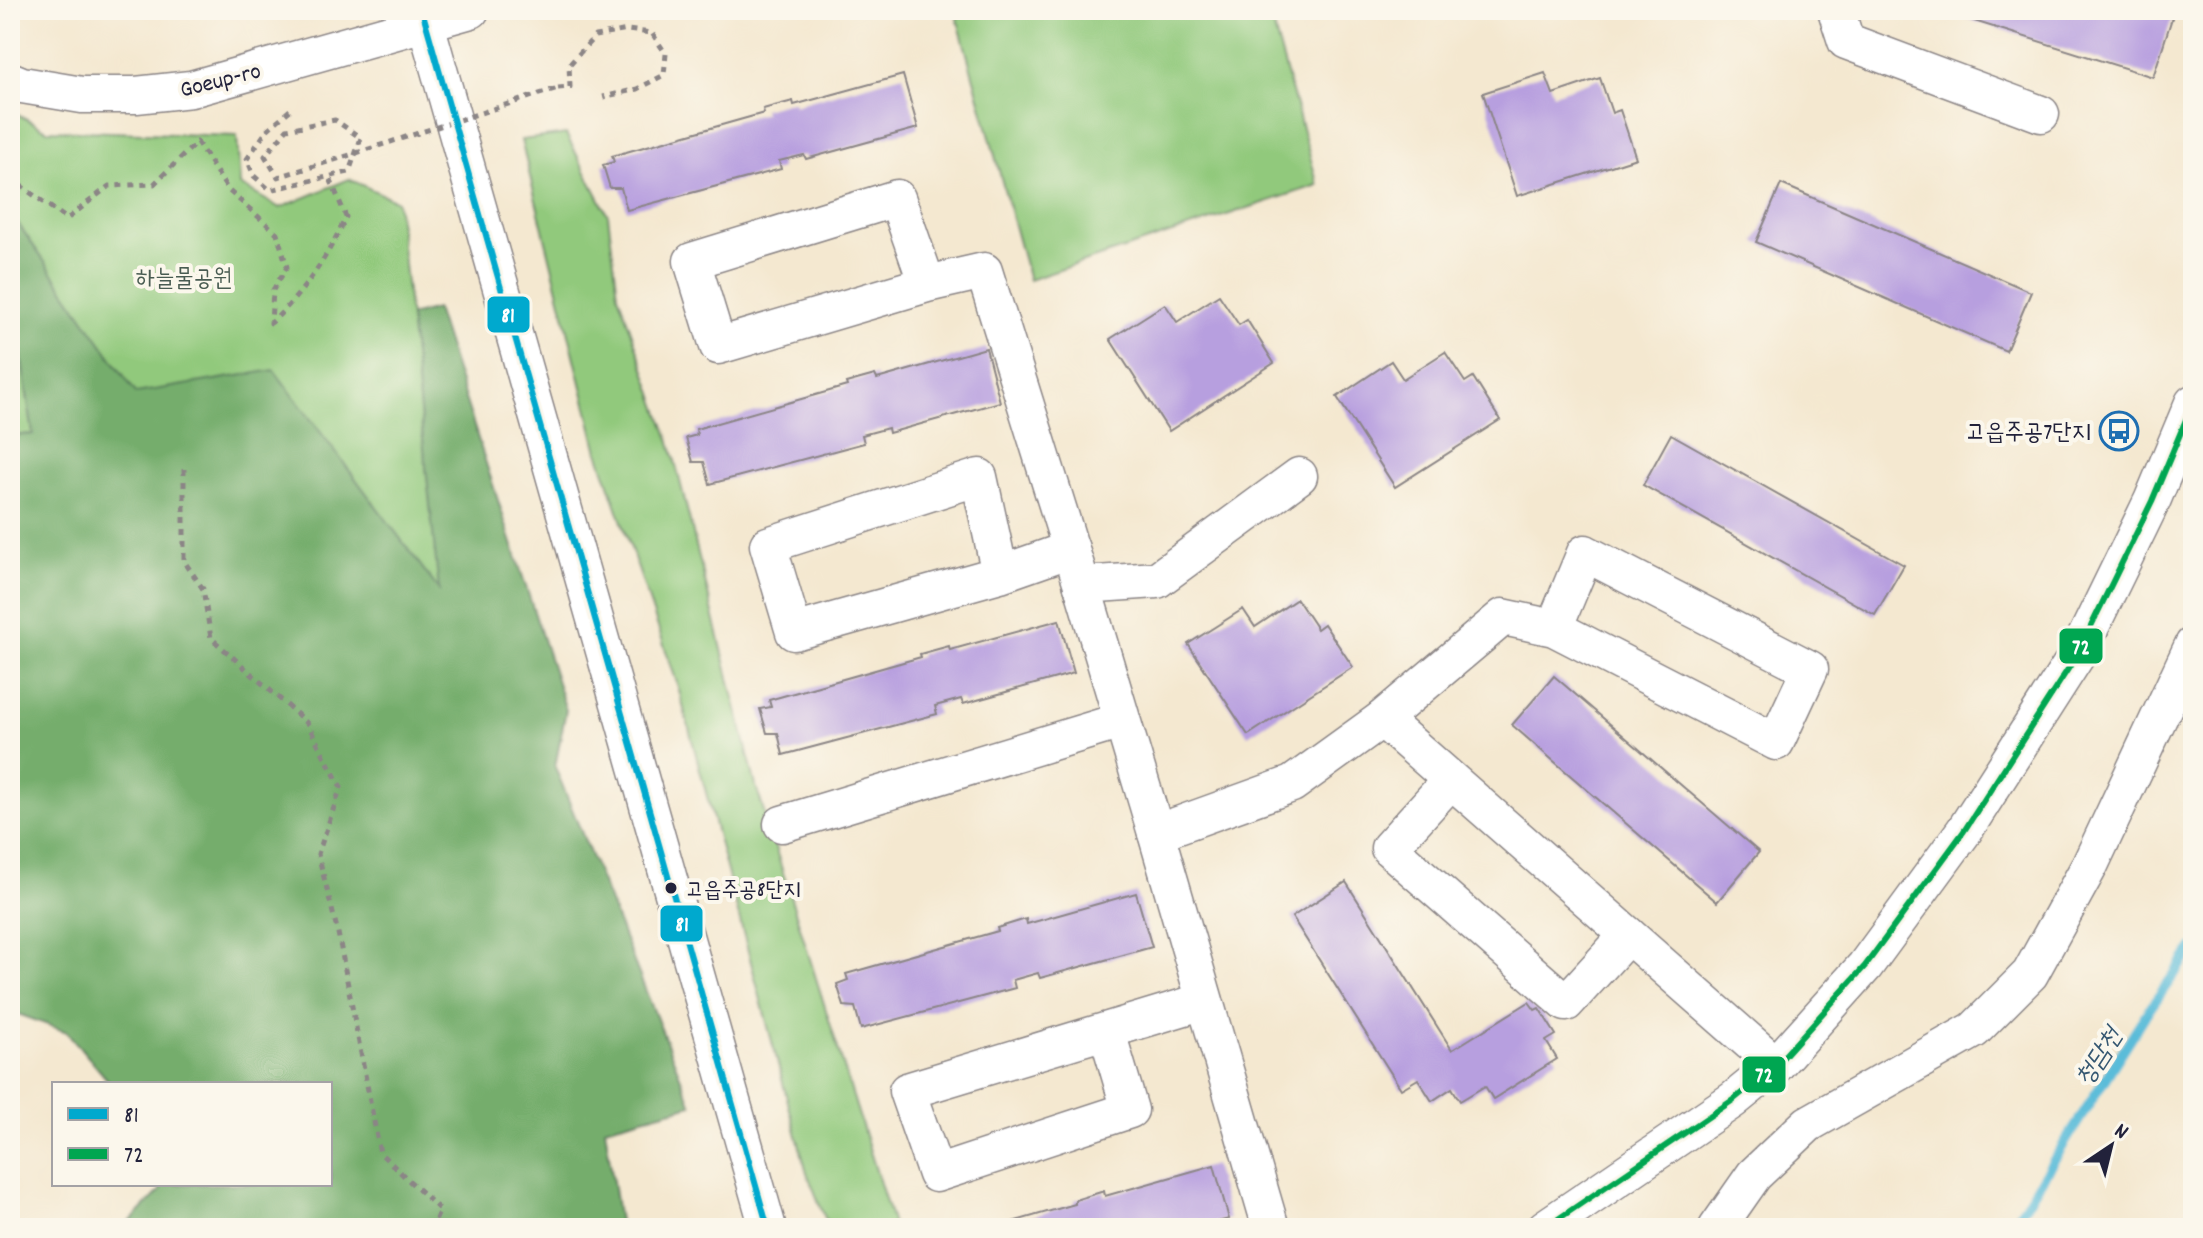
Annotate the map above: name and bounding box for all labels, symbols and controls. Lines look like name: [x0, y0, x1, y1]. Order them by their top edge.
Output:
street label: Goeup-ro: [177, 55, 265, 108]
park label: 하늘물공원: [136, 263, 232, 297]
line badge: 81: [486, 295, 531, 334]
text: 81: [501, 302, 515, 333]
bus stop icon: 고읍주공7단지: [2098, 410, 2140, 452]
place label: 고읍주공7단지: [1966, 417, 2091, 451]
line badge: 72: [2058, 627, 2104, 665]
text: 72: [2072, 634, 2090, 665]
place label: 고읍주공8단지: [686, 876, 801, 907]
marker: 고읍주공8단지: [663, 880, 679, 896]
line badge: 81: [659, 904, 704, 943]
text: 81: [675, 911, 689, 942]
water label: 청담천: [2067, 1019, 2134, 1094]
line badge: 72: [1741, 1055, 1787, 1094]
text: 72: [1755, 1062, 1773, 1093]
legend: [52, 1082, 332, 1186]
text: 81: [124, 1100, 139, 1134]
north arrow: [2071, 1106, 2151, 1186]
text: N: [2107, 1117, 2134, 1148]
text: 72: [124, 1140, 144, 1174]

